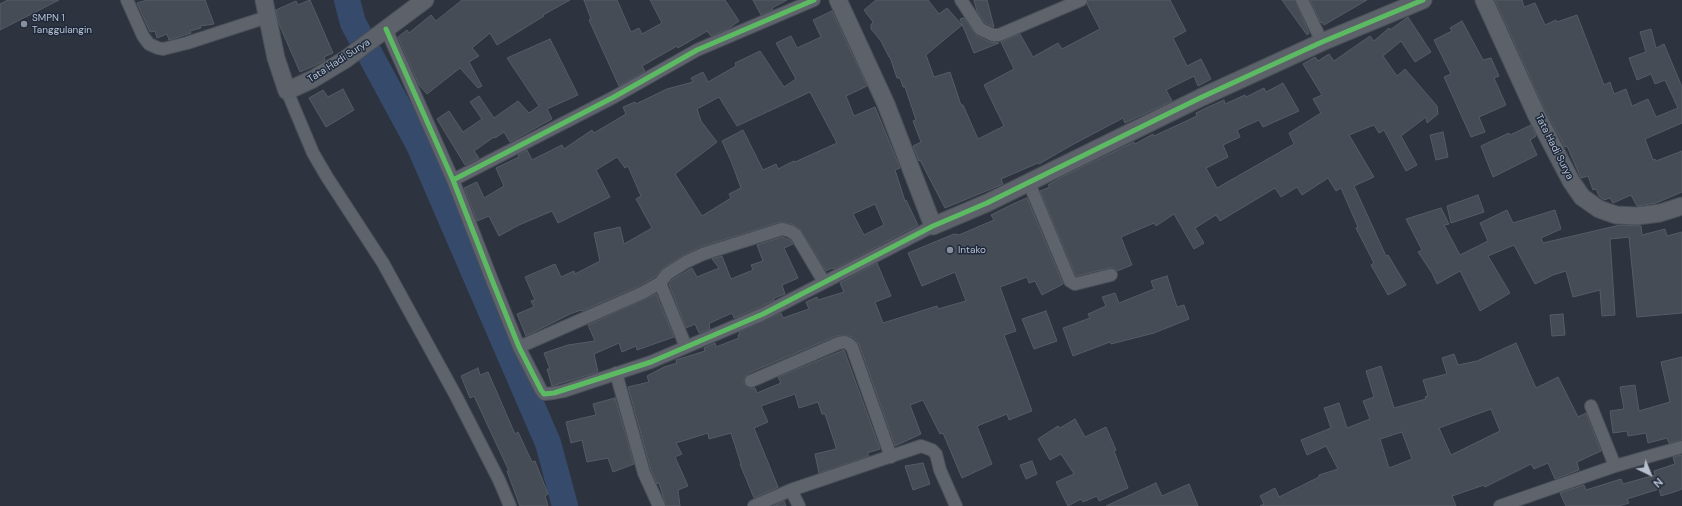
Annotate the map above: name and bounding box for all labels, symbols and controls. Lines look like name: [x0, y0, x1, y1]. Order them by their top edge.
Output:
place label: SMPN 1 Tanggulangin: [32, 12, 92, 36]
marker: SMPN 1 Tanggulangin: [19, 19, 29, 29]
street label: Tata Hadi Surya: [306, 36, 372, 86]
street label: Tata Hadi Surya: [1532, 112, 1576, 182]
place label: Intako: [958, 244, 986, 256]
marker: Intako: [945, 245, 955, 255]
north arrow: [1630, 454, 1670, 494]
text: N: [1650, 475, 1666, 491]

